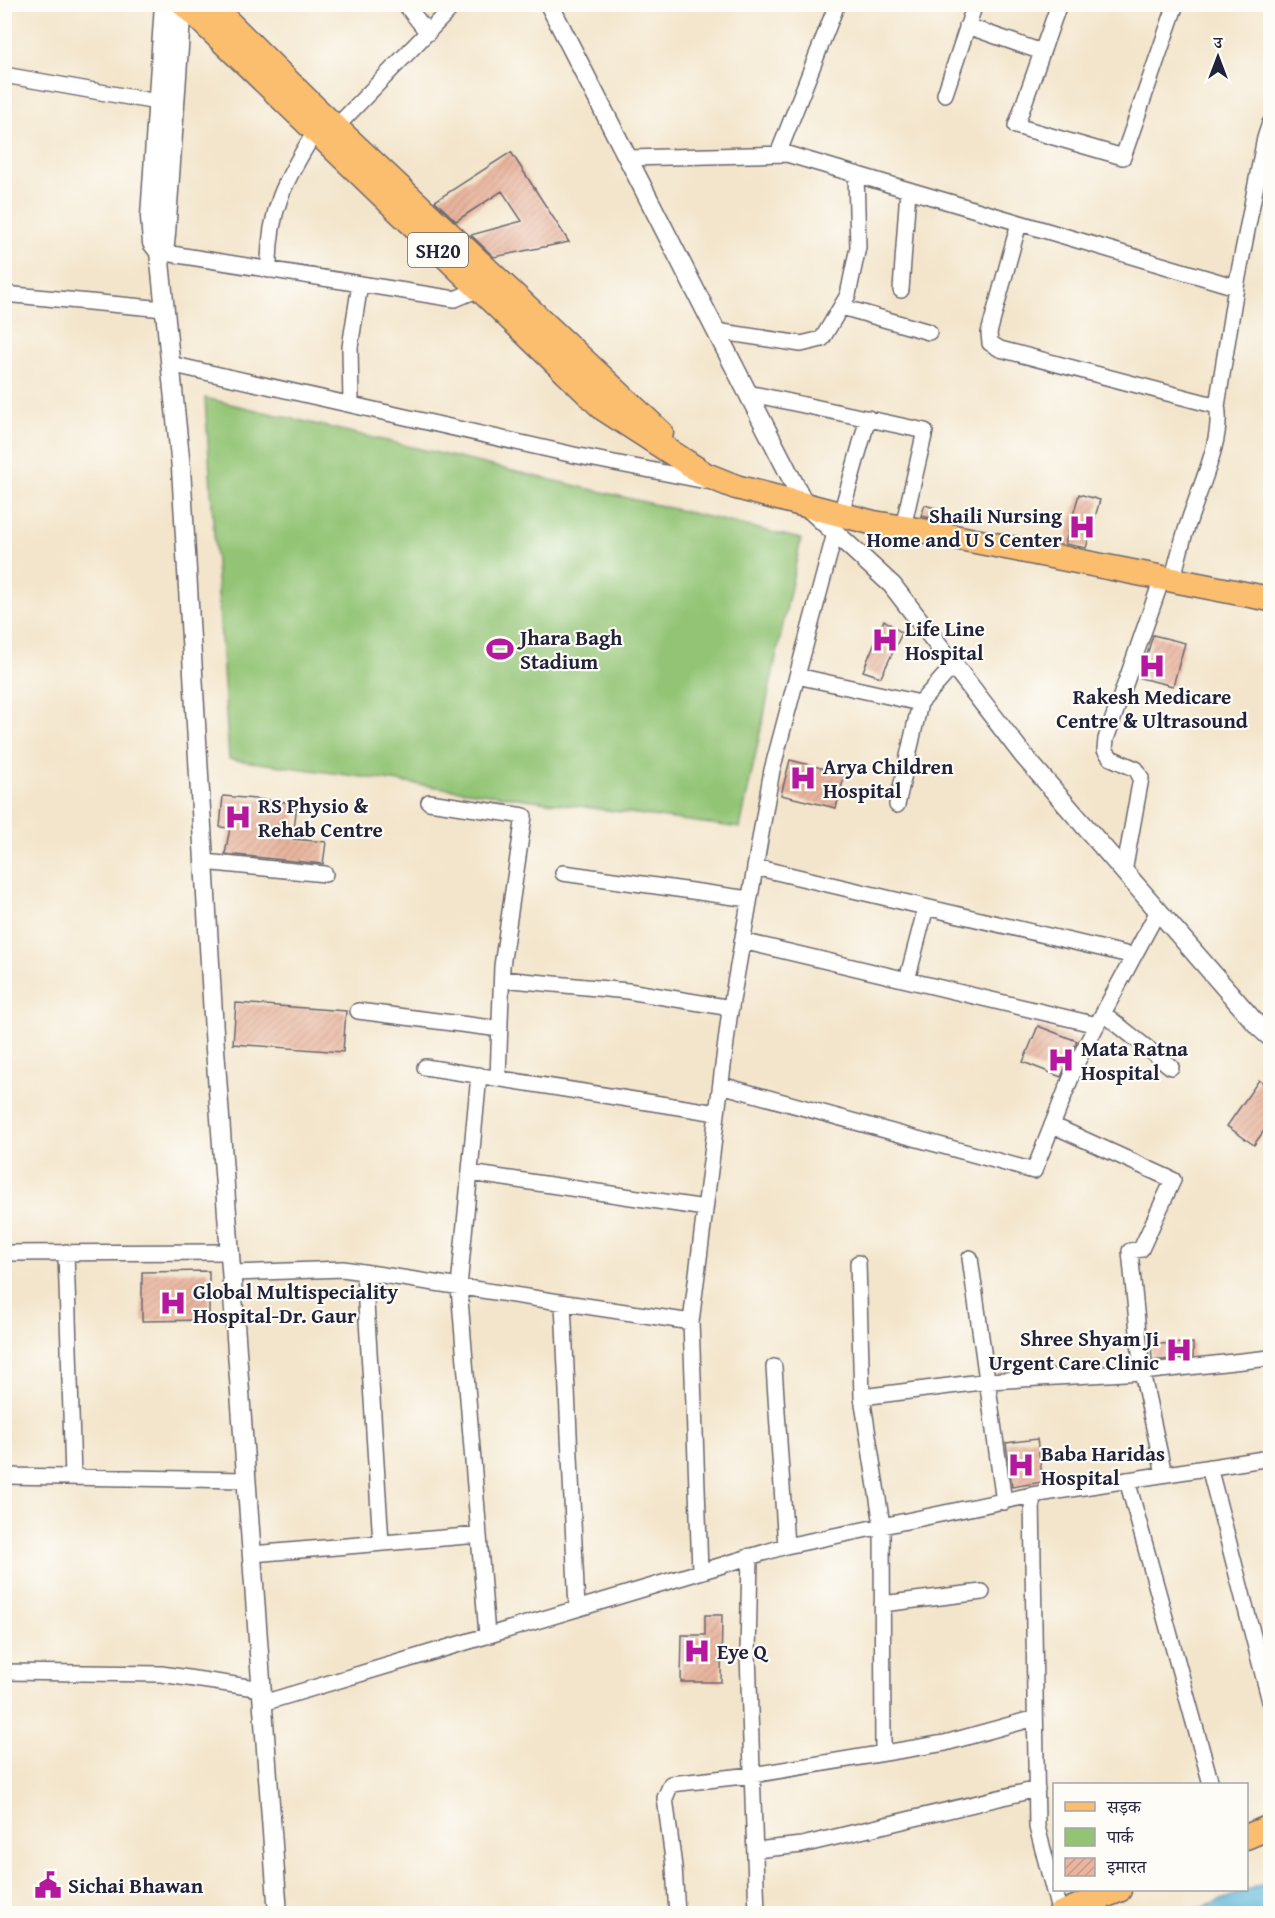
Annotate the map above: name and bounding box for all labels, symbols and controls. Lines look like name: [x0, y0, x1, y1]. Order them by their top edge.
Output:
north arrow: [1188, 27, 1248, 87]
text: उ: [1213, 30, 1224, 54]
road number: SH20: [408, 233, 468, 267]
place label: Shaili Nursing Home and U S Center: [867, 500, 1063, 555]
hospital icon: Shaili Nursing Home and U S Center: [1067, 512, 1097, 542]
place label: Life Line Hospital: [905, 613, 985, 668]
place label: Jhara Bagh Stadium: [517, 622, 623, 677]
hospital icon: Life Line Hospital: [870, 625, 900, 655]
sports icon: Jhara Bagh Stadium: [485, 634, 515, 664]
hospital icon: Rakesh Medicare Centre & Ultrasound: [1137, 651, 1167, 681]
place label: Rakesh Medicare Centre & Ultrasound: [1056, 681, 1248, 736]
place label: Arya Children Hospital: [823, 751, 954, 806]
hospital icon: Arya Children Hospital: [788, 763, 818, 793]
place label: RS Physio & Rehab Centre: [258, 790, 383, 845]
hospital icon: RS Physio & Rehab Centre: [223, 802, 253, 832]
place label: Mata Ratna Hospital: [1081, 1033, 1188, 1088]
hospital icon: Mata Ratna Hospital: [1046, 1045, 1076, 1075]
place label: Global Multispeciality Hospital-Dr. Gaur: [193, 1276, 398, 1331]
hospital icon: Global Multispeciality Hospital-Dr. Gaur: [158, 1288, 188, 1318]
place label: Shree Shyam Ji Urgent Care Clinic: [988, 1323, 1159, 1378]
hospital icon: Shree Shyam Ji Urgent Care Clinic: [1164, 1335, 1194, 1365]
place label: Baba Haridas Hospital: [1041, 1438, 1165, 1493]
hospital icon: Baba Haridas Hospital: [1006, 1450, 1036, 1480]
hospital icon: Eye Q: [682, 1636, 712, 1666]
place label: Eye Q: [717, 1636, 769, 1667]
legend: [1053, 1783, 1248, 1891]
text: सड़क: [1106, 1793, 1142, 1820]
text: पार्क: [1106, 1823, 1135, 1850]
text: इमारत: [1106, 1853, 1147, 1880]
public building icon: Sichai Bhawan: [33, 1870, 63, 1900]
place label: Sichai Bhawan: [68, 1870, 204, 1901]

